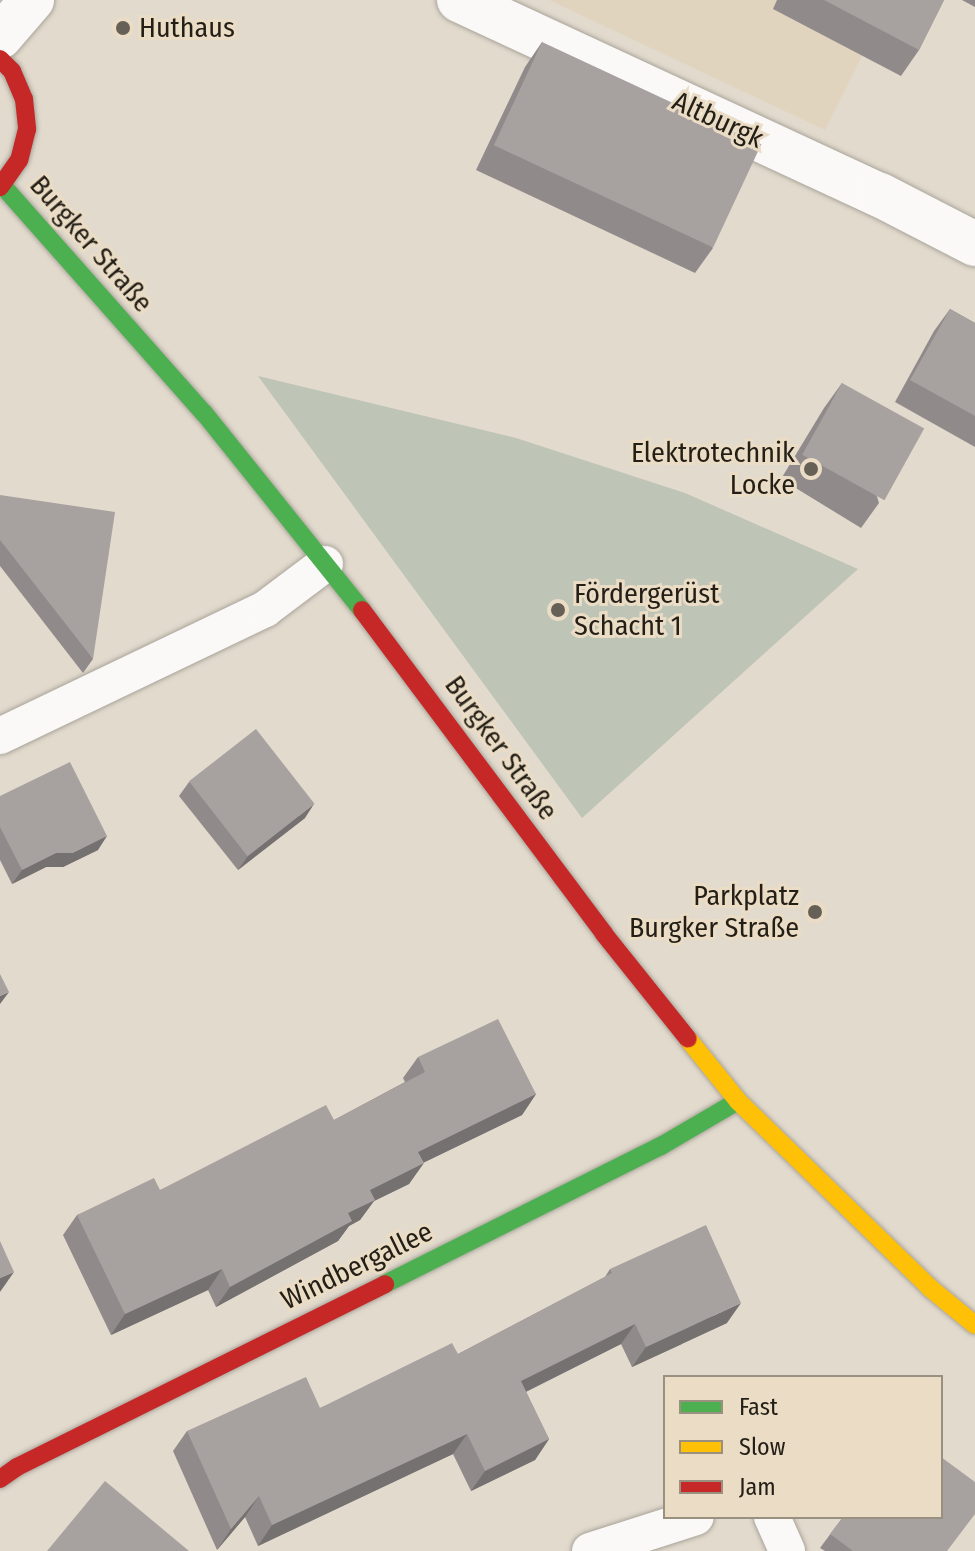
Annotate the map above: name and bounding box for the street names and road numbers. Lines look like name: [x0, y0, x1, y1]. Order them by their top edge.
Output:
street label: Altburgk: [667, 84, 769, 156]
street label: Burgker Straße: [23, 169, 159, 319]
street label: Burgker Straße: [437, 669, 565, 827]
street label: Windbergallee: [276, 1215, 438, 1317]

